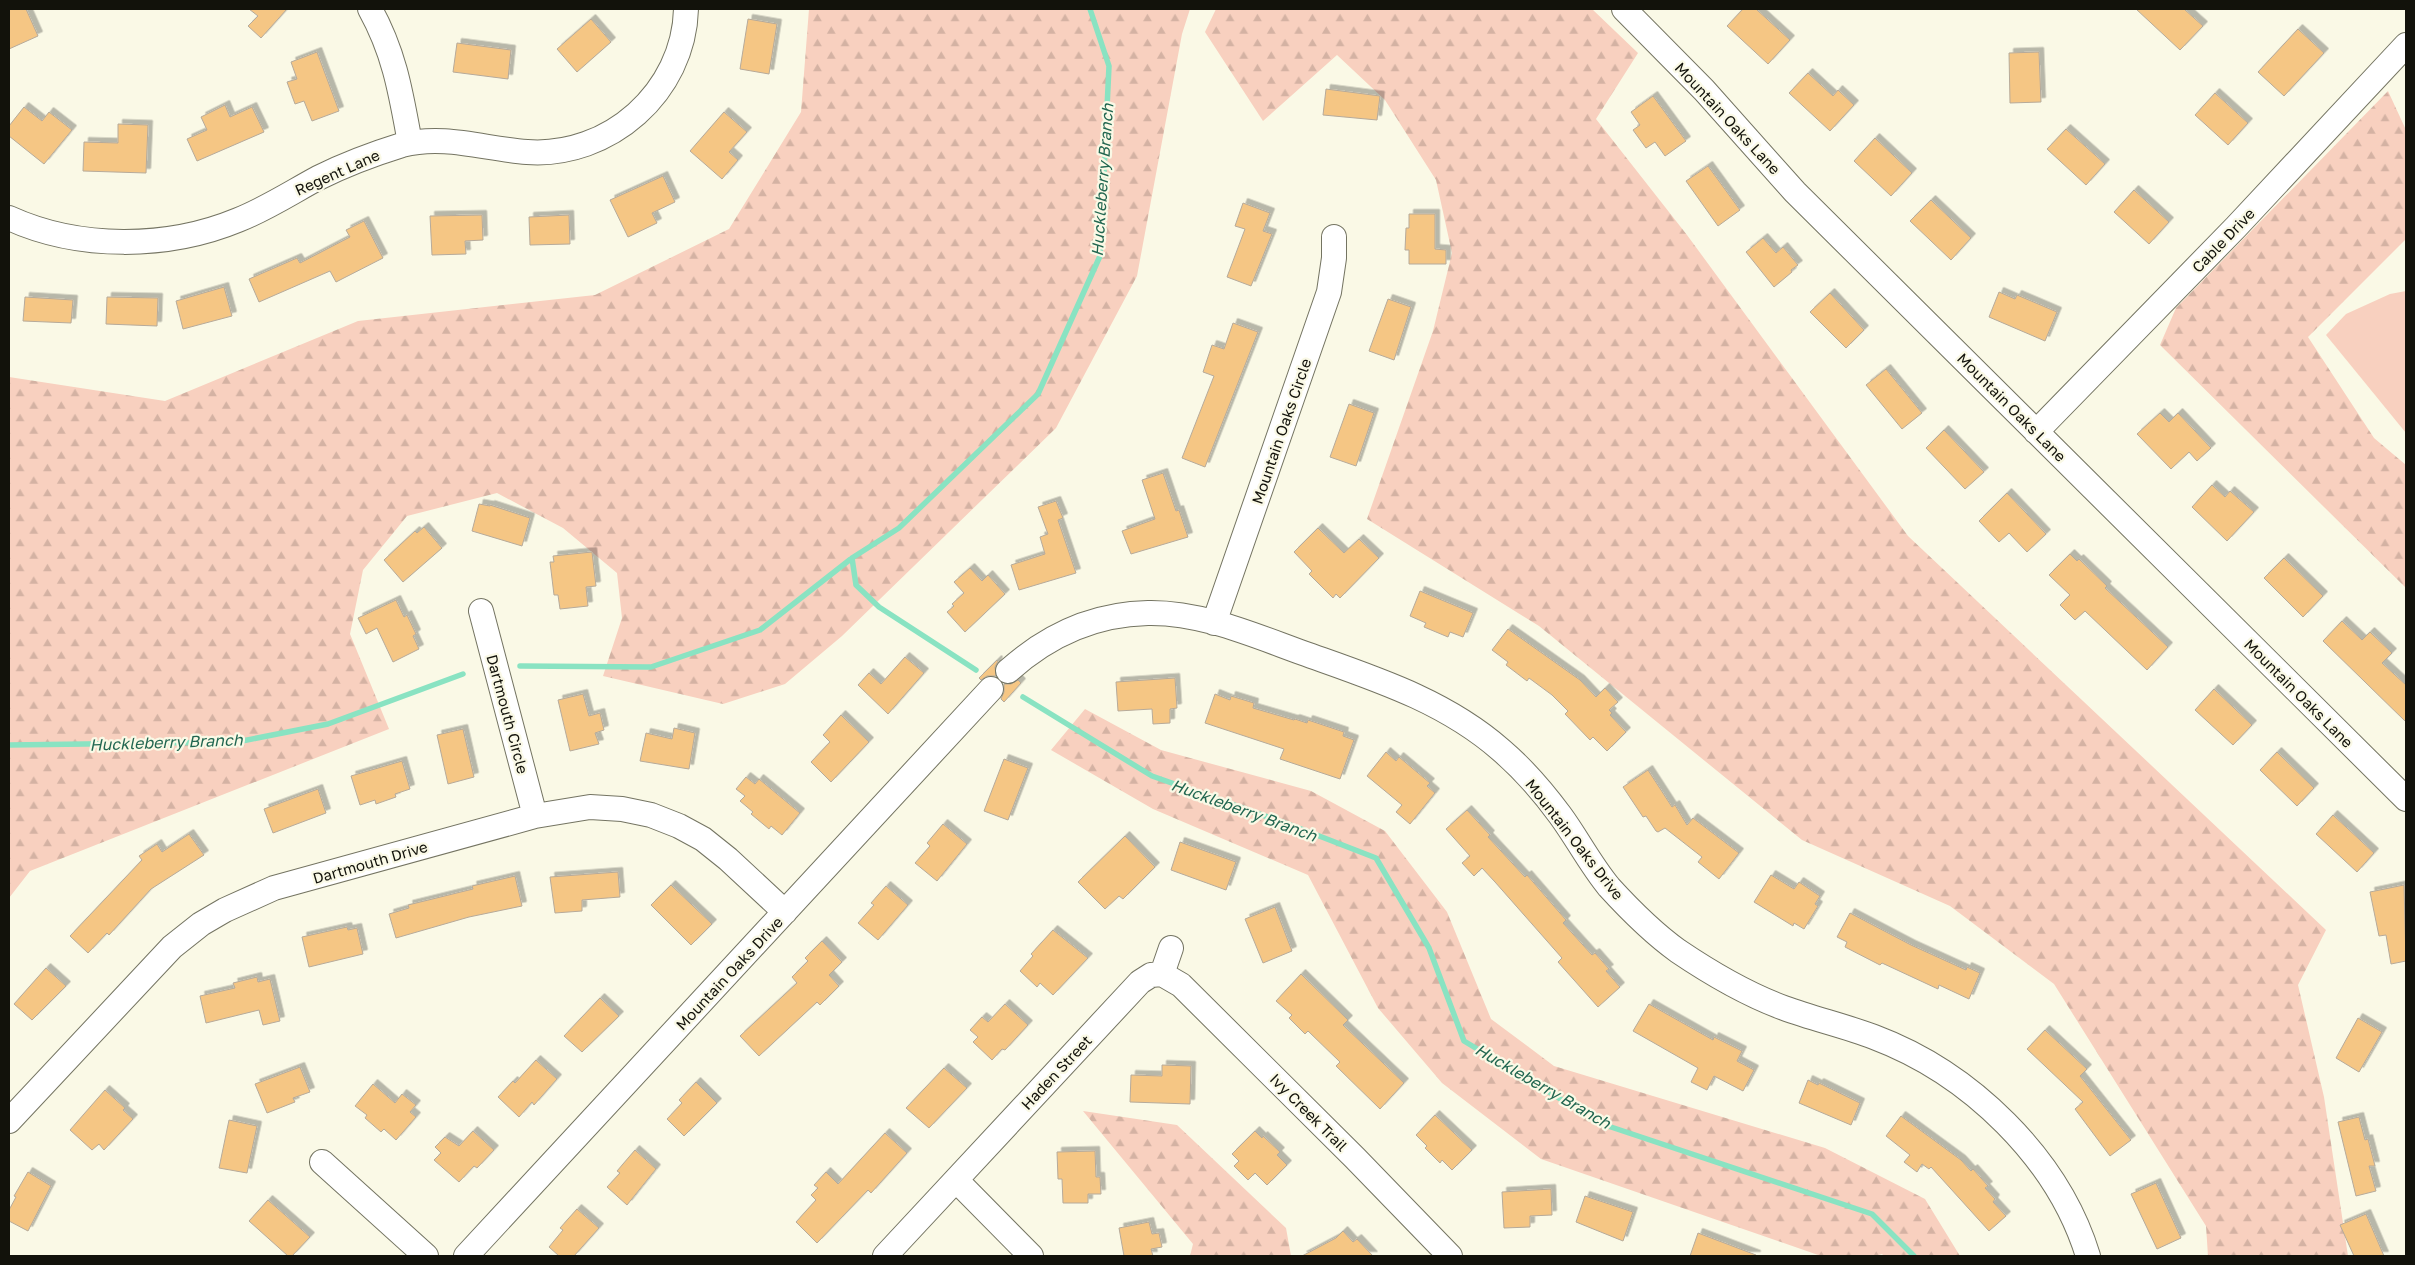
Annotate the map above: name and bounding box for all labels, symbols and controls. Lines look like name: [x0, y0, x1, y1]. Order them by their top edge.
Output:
street label: Mountain Oaks Lane: [1672, 58, 1785, 178]
water label: Huckleberry Branch: [1087, 102, 1117, 257]
street label: Regent Lane: [292, 145, 382, 199]
street label: Cable Drive: [2188, 204, 2258, 276]
street label: Mountain Oaks Lane: [1954, 349, 2070, 465]
street label: Mountain Oaks Circle: [1248, 356, 1314, 506]
street label: Mountain Oaks Lane: [2241, 635, 2357, 751]
street label: Dartmouth Circle: [483, 652, 533, 776]
water label: Huckleberry Branch: [89, 729, 244, 755]
water label: Huckleberry Branch: [1169, 774, 1320, 846]
street label: Mountain Oaks Drive: [1522, 775, 1628, 903]
street label: Dartmouth Drive: [311, 837, 430, 887]
street label: Mountain Oaks Drive: [672, 912, 786, 1033]
street label: Haden Street: [1017, 1031, 1095, 1113]
water label: Huckleberry Branch: [1472, 1039, 1615, 1134]
street label: Ivy Creek Trail: [1267, 1070, 1352, 1155]

